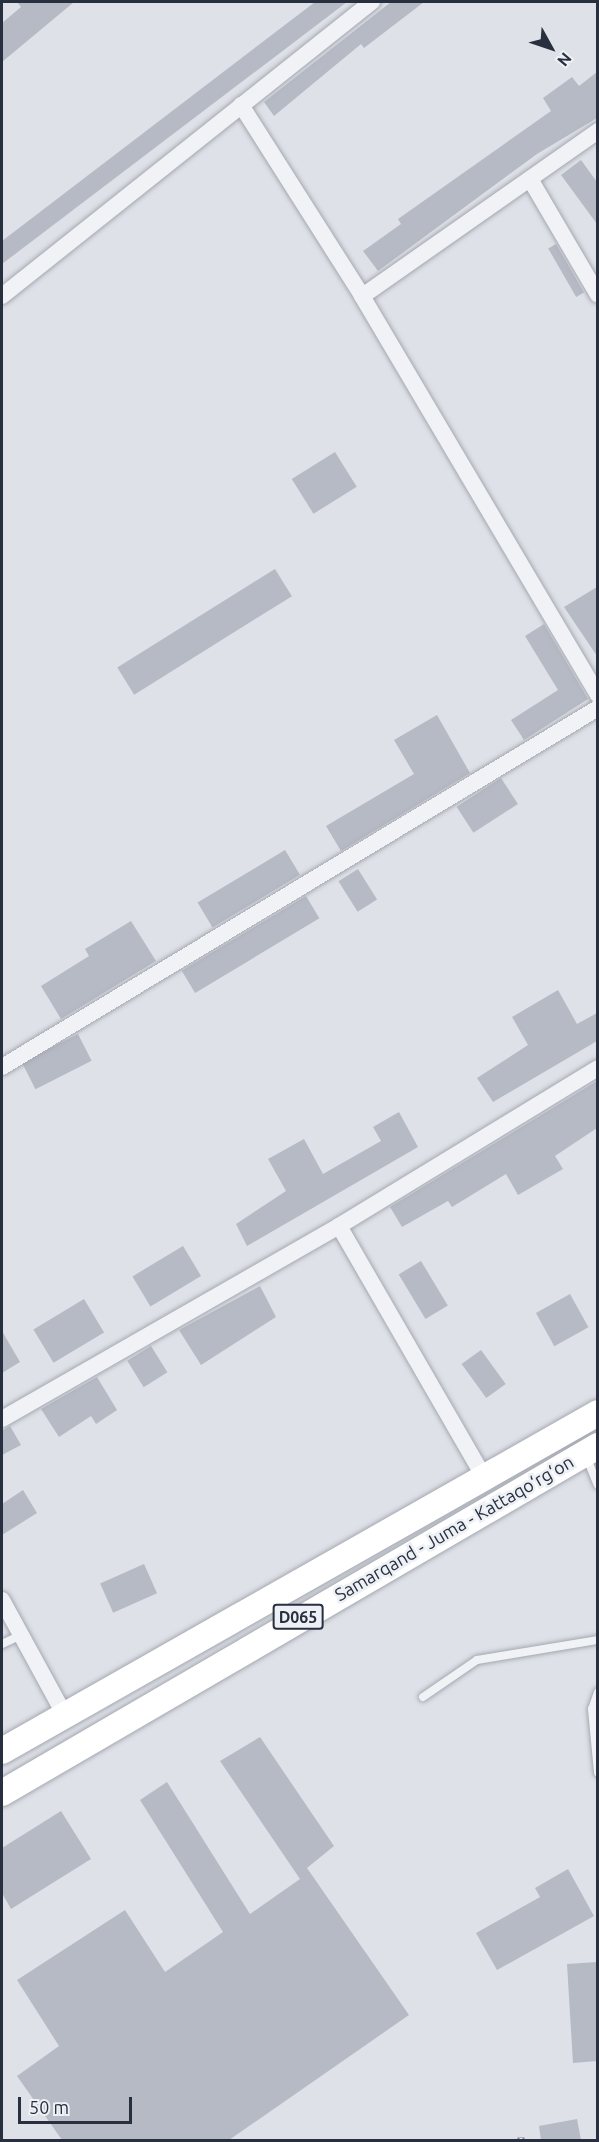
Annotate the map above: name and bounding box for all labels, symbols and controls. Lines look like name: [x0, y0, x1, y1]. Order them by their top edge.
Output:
north arrow: [521, 18, 581, 78]
text: N: [554, 49, 576, 70]
street label: Samarqand - Juma - Kattaqo‘rg‘on: [331, 1451, 577, 1605]
road number: D065: [272, 1604, 324, 1630]
scale bar: [21, 2085, 135, 2123]
text: 50 m: [29, 2097, 69, 2117]

